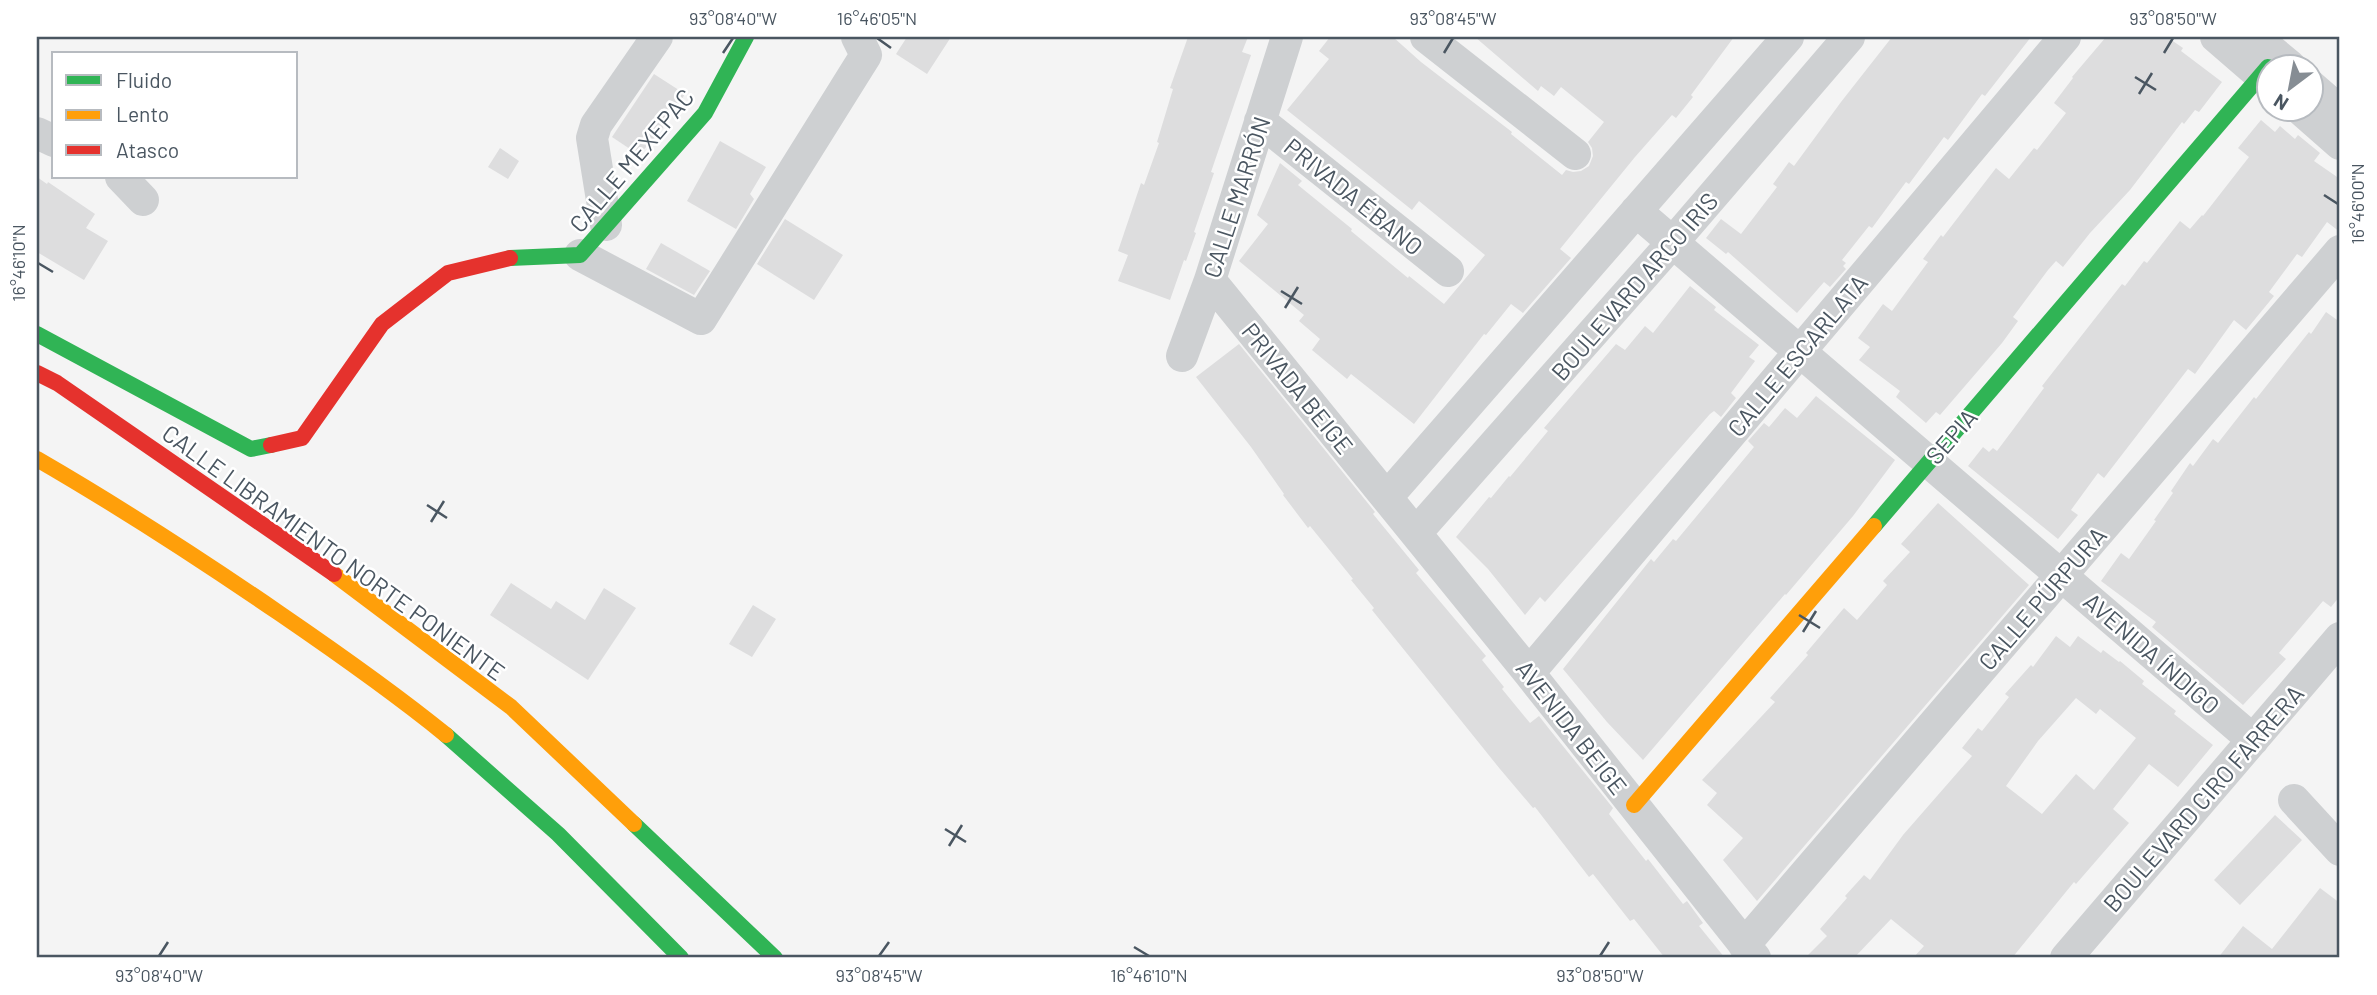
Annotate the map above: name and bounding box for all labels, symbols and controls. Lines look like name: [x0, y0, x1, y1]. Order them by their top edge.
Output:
text: 93°08'40"W: [689, 7, 777, 29]
text: 16°46'05"N: [837, 7, 917, 29]
text: 93°08'45"W: [1410, 7, 1497, 29]
text: 93°08'50"W: [2129, 7, 2217, 29]
legend: [52, 52, 298, 178]
north arrow: [2254, 52, 2324, 122]
text: Fluido: [116, 67, 172, 92]
street label: CALLE MEXEPAC: [563, 82, 699, 238]
text: N: [2269, 90, 2292, 116]
text: Lento: [116, 101, 169, 126]
street label: CALLE MARRÓN: [1196, 113, 1276, 281]
street label: PRIVADA ÉBANO: [1279, 131, 1429, 261]
text: Atasco: [116, 137, 179, 162]
text: 16°46'00"N: [2346, 163, 2368, 245]
street label: BOULEVARD ARCO IRIS: [1545, 186, 1723, 386]
text: 16°46'10"N: [7, 224, 29, 302]
street label: CALLE ESCARLATA: [1721, 268, 1873, 442]
street label: PRIVADA BEIGE: [1236, 317, 1360, 459]
street label: SEPIA: [1919, 403, 1983, 469]
street label: CALLE LIBRAMIENTO NORTE PONIENTE: [157, 418, 511, 686]
street label: CALLE PÚRPURA: [1972, 521, 2112, 675]
street label: AVENIDA ÍNDIGO: [2078, 586, 2226, 720]
street label: AVENIDA BEIGE: [1510, 654, 1634, 800]
street label: BOULEVARD CIRO FARRERA: [2097, 679, 2309, 917]
text: 93°08'40"W: [115, 964, 203, 986]
text: 93°08'45"W: [836, 964, 923, 986]
text: 16°46'10"N: [1110, 964, 1188, 986]
text: 93°08'50"W: [1556, 964, 1644, 986]

